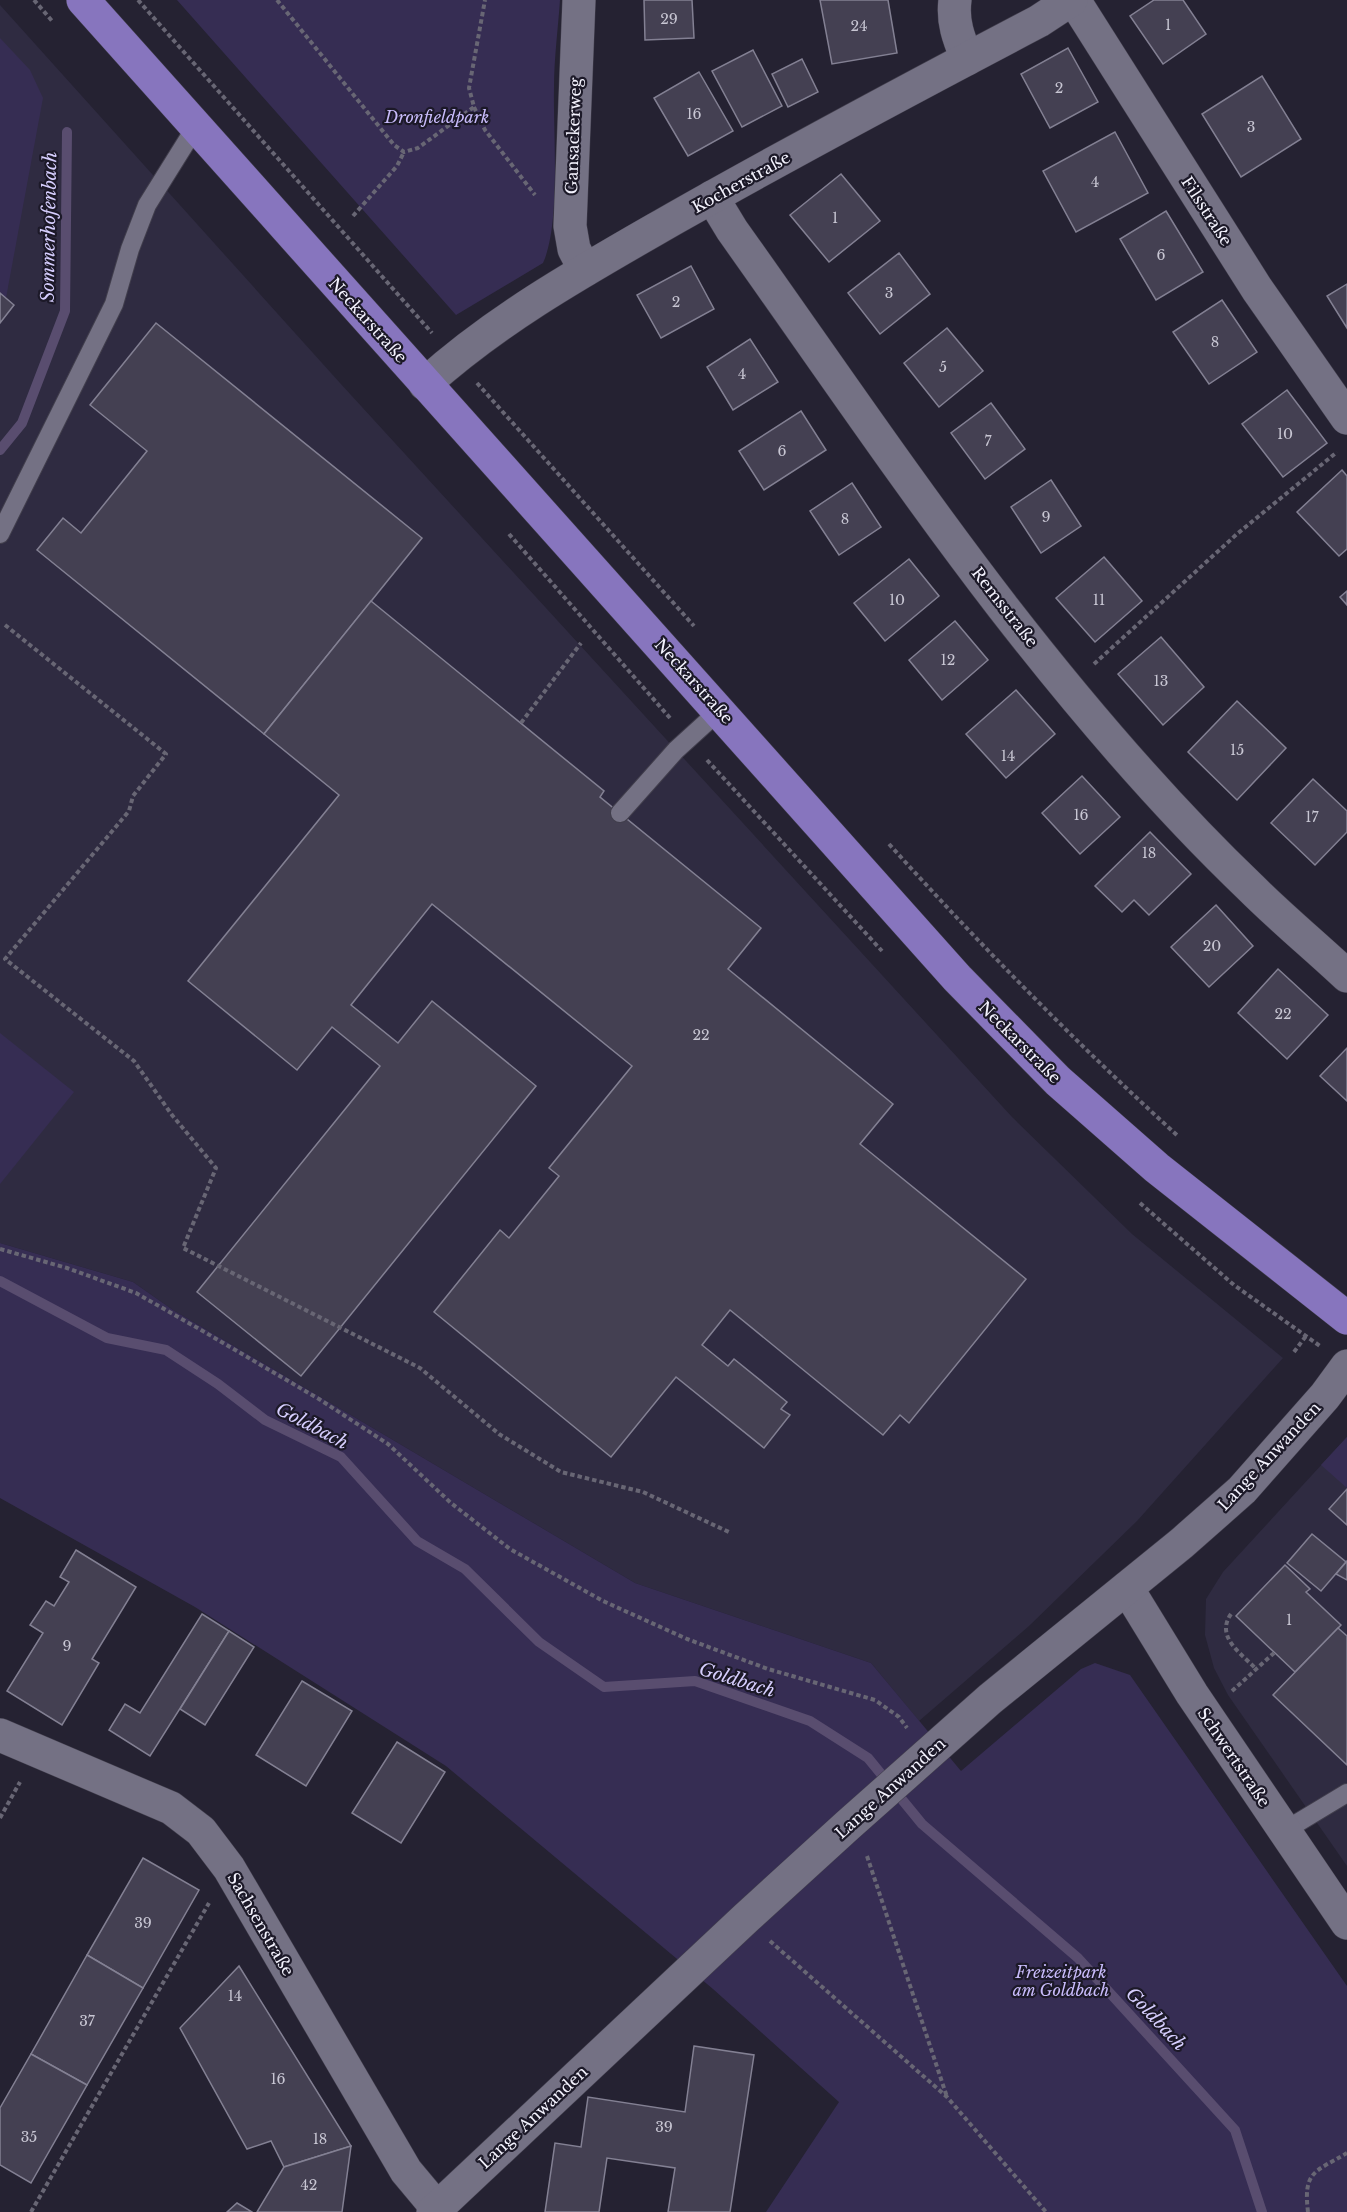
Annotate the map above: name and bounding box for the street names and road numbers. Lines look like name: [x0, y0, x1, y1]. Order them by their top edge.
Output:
street label: Gansackerweg: [561, 77, 585, 195]
street label: Kocherstraße: [689, 147, 793, 217]
street label: Filsstraße: [1177, 173, 1237, 249]
street label: Neckarstraße: [324, 273, 412, 367]
street label: Remsstraße: [968, 563, 1042, 651]
street label: Neckarstraße: [650, 634, 738, 728]
street label: Neckarstraße: [975, 997, 1065, 1087]
street label: Lange Anwanden: [1213, 1397, 1325, 1515]
street label: Schwertstraße: [1193, 1703, 1275, 1811]
street label: Lange Anwanden: [831, 1733, 949, 1843]
street label: Sachsenstraße: [223, 1869, 299, 1979]
street label: Lange Anwanden: [474, 2061, 592, 2173]

